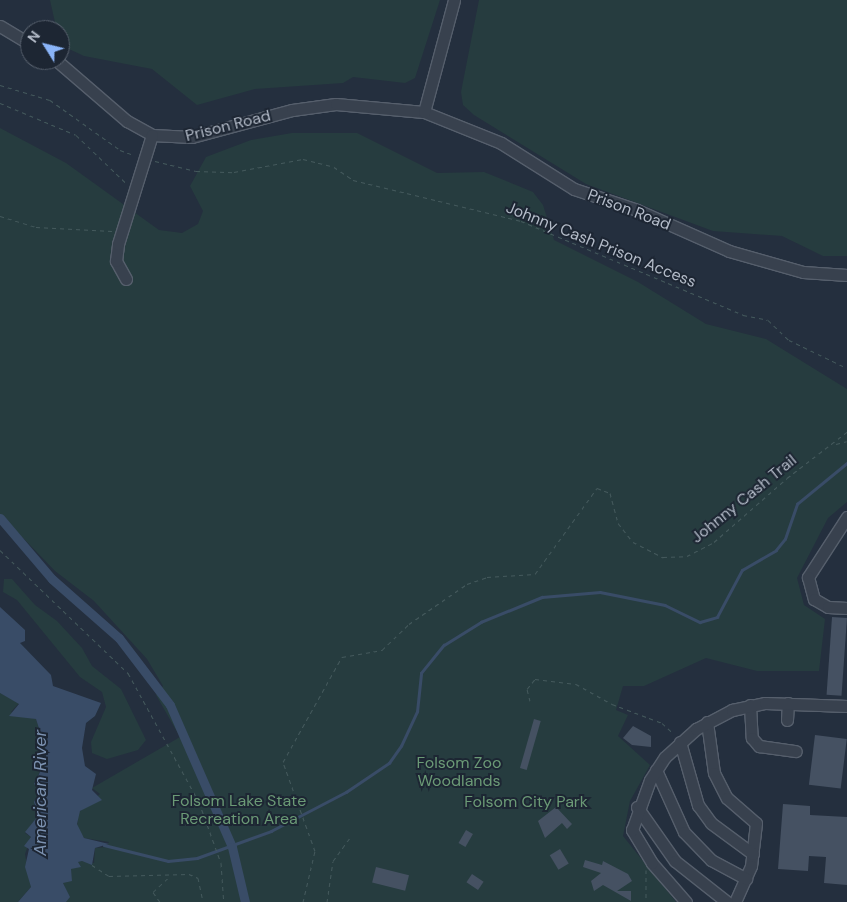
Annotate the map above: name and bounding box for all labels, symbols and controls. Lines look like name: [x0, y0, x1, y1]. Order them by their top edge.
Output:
north arrow: [20, 20, 70, 70]
text: N: [23, 27, 44, 46]
street label: Prison Road: [183, 106, 273, 146]
street label: Prison Road: [585, 185, 673, 235]
street label: Johnny Cash Prison Access: [503, 198, 699, 292]
street label: Johnny Cash Trail: [688, 451, 800, 547]
water label: American River: [29, 730, 51, 856]
park label: Folsom Zoo Woodlands: [417, 753, 501, 791]
park label: Folsom Lake State Recreation Area: [172, 791, 306, 829]
park label: Folsom City Park: [464, 792, 588, 812]

